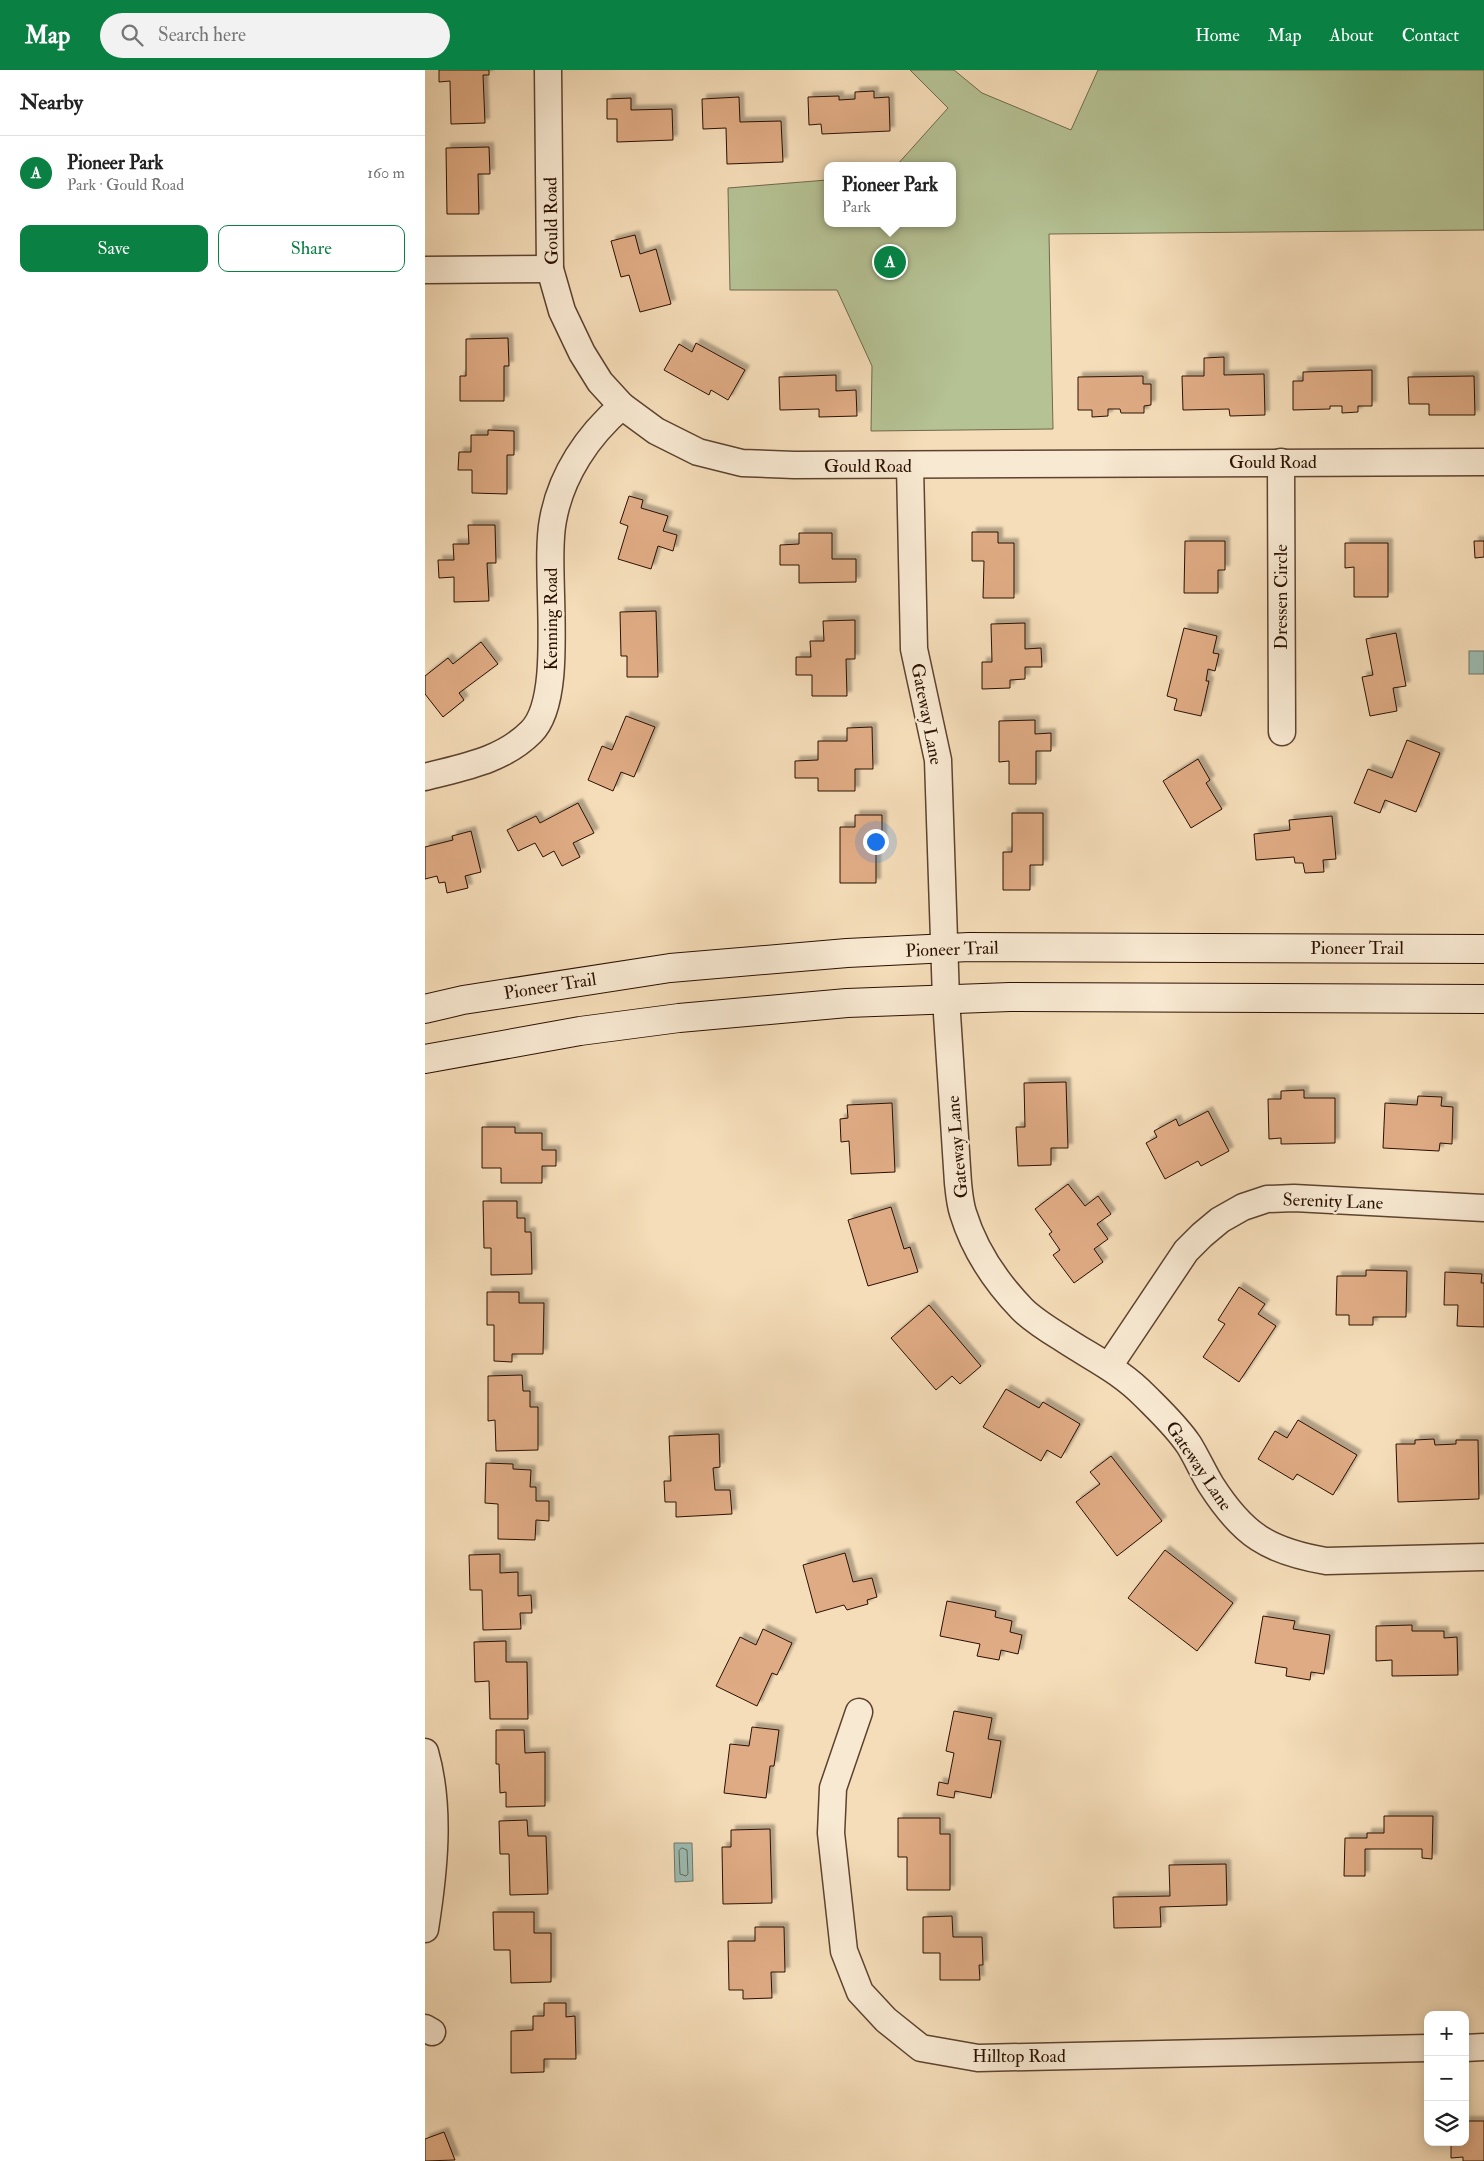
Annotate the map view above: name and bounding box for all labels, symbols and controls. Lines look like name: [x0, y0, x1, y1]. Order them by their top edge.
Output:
search box: [100, 13, 450, 58]
text: Map: [25, 20, 70, 51]
icon: search: [118, 21, 146, 49]
text: Search here: [158, 23, 246, 47]
text: Home: [1195, 24, 1240, 47]
text: Map: [1268, 24, 1302, 47]
text: About: [1330, 24, 1374, 47]
text: Contact: [1402, 24, 1459, 47]
text: Nearby: [20, 89, 83, 116]
text: Pioneer Park: [67, 151, 163, 175]
popup: [824, 162, 956, 227]
text: A: [31, 163, 41, 183]
text: 160 m: [367, 163, 405, 183]
text: Pioneer Park: [842, 173, 938, 197]
text: Park · Gould Road: [67, 175, 184, 195]
street label: Gould Road: [539, 177, 564, 265]
text: Park: [842, 197, 871, 217]
button: Save: [20, 225, 208, 272]
button: Share: [218, 225, 405, 272]
pin: A: [874, 243, 906, 281]
street label: Gould Road: [1229, 451, 1317, 474]
street label: Gould Road: [824, 455, 912, 478]
street label: Dressen Circle: [1270, 544, 1293, 650]
street label: Kenning Road: [540, 567, 563, 670]
street label: Gateway Lane: [905, 661, 948, 767]
your location: [863, 829, 889, 855]
street label: Pioneer Trail: [905, 936, 1000, 963]
street label: Pioneer Trail: [1310, 937, 1404, 960]
street label: Pioneer Trail: [502, 968, 598, 1005]
street label: Gateway Lane: [942, 1094, 973, 1199]
street label: Serenity Lane: [1282, 1188, 1384, 1215]
street label: Gateway Lane: [1160, 1417, 1237, 1516]
map controls: [1424, 2011, 1469, 2146]
button: +: [1424, 2011, 1469, 2056]
street label: Hilltop Road: [972, 2045, 1066, 2068]
button: −: [1424, 2056, 1469, 2101]
button: layers: [1424, 2101, 1469, 2146]

